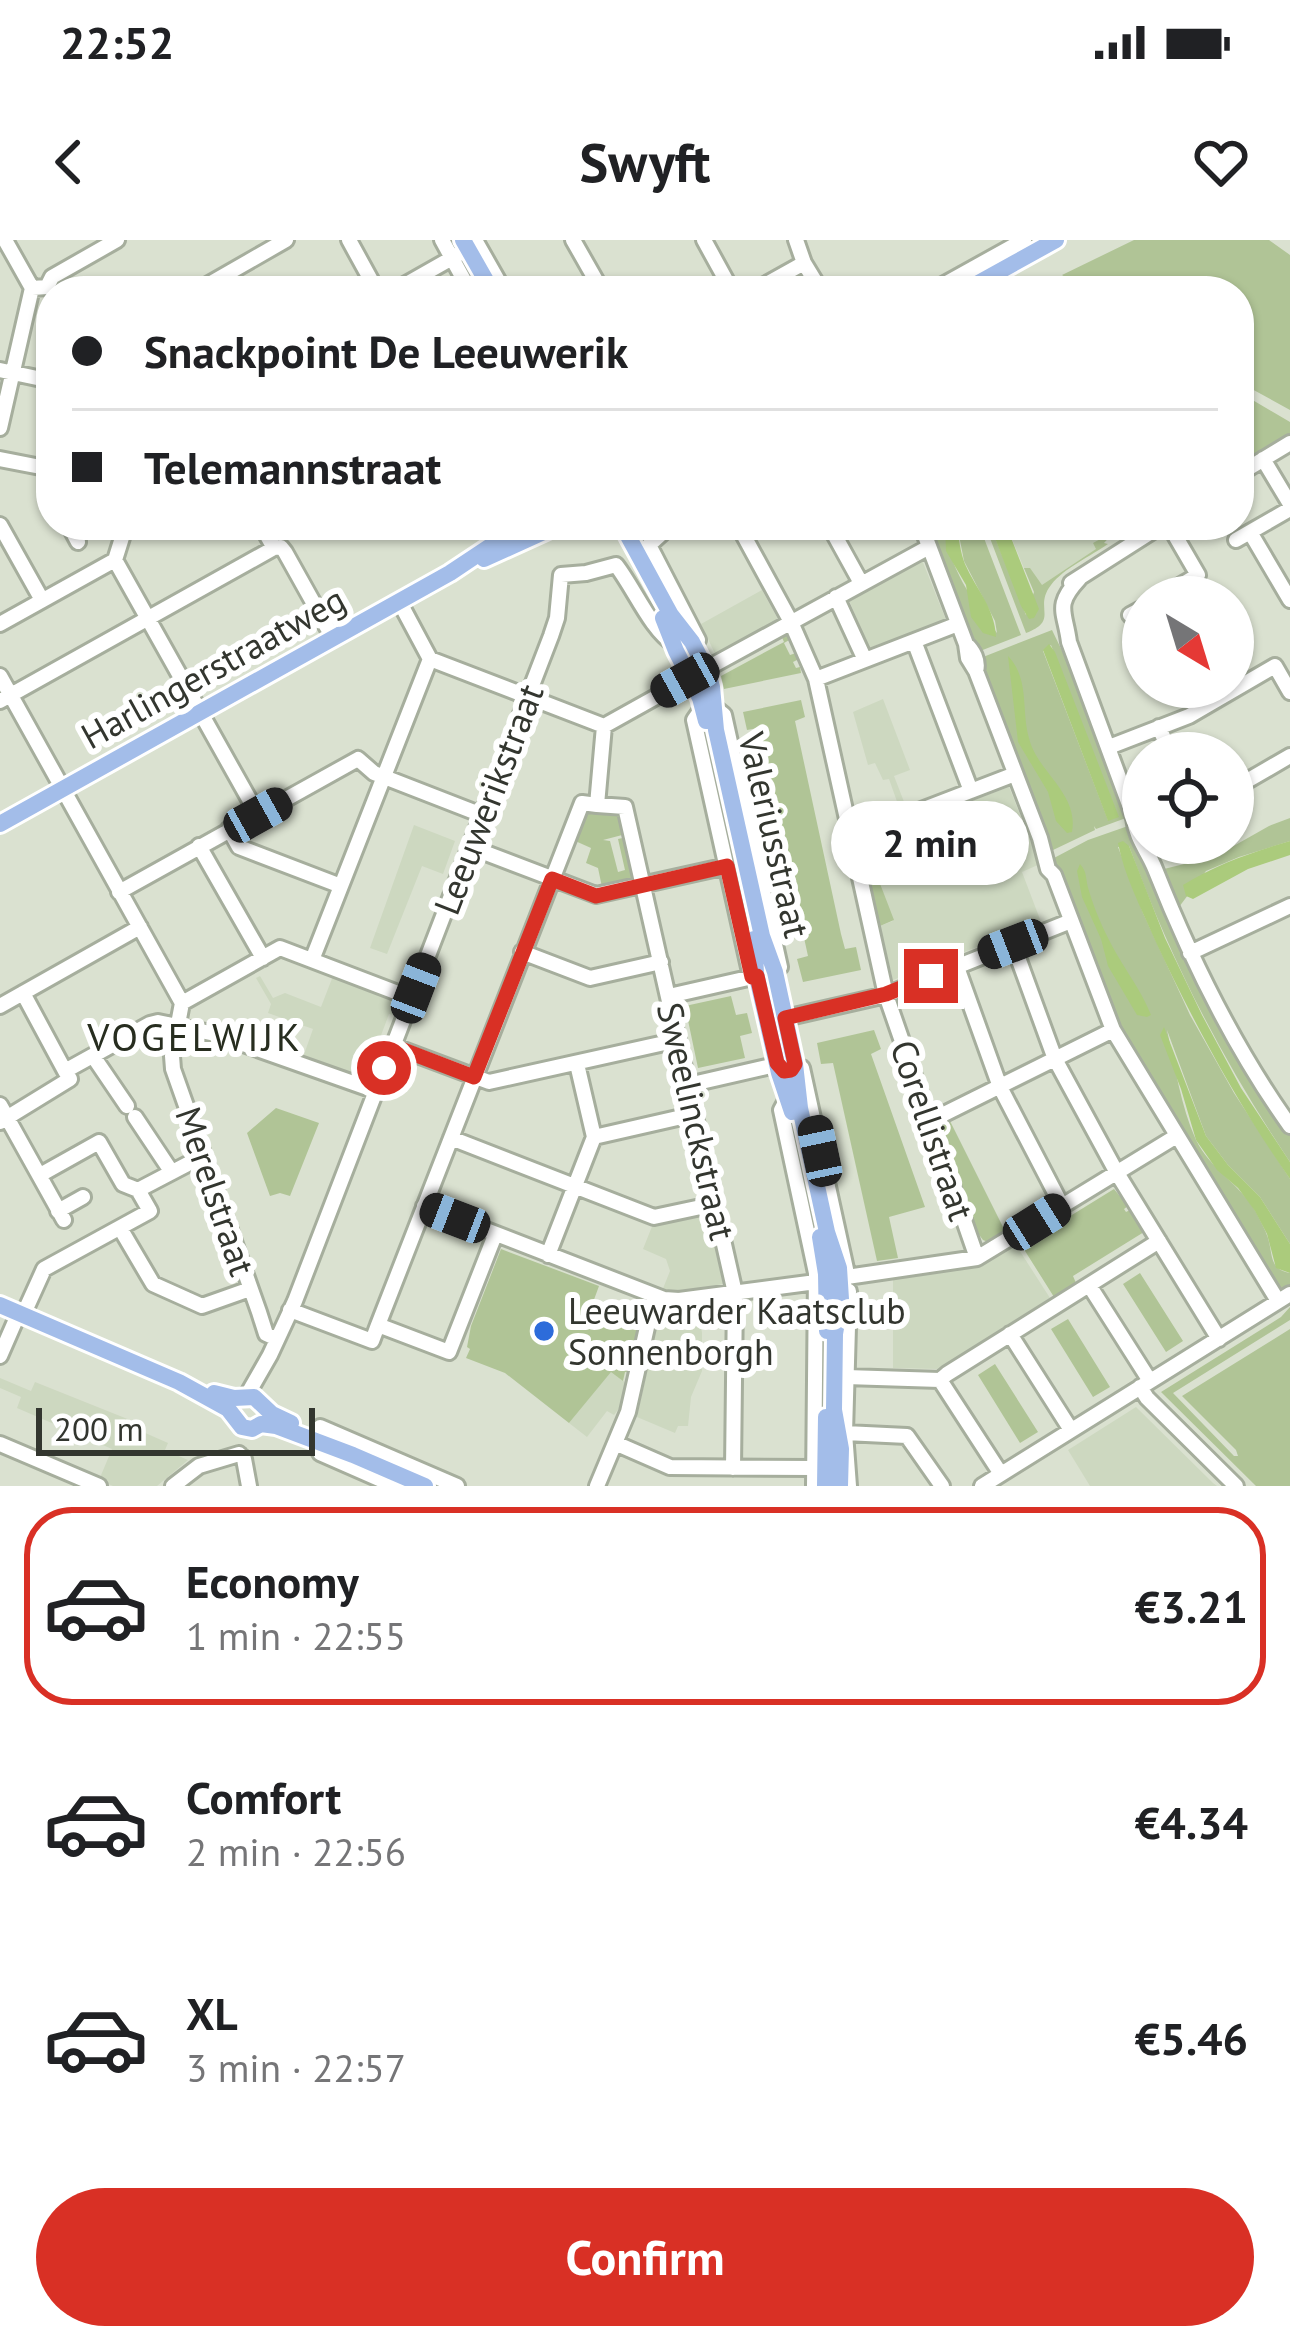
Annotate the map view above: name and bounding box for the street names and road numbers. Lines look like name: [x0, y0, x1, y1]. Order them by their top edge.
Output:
street label: Harlingerstraatweg: [73, 575, 353, 759]
street label: Leeuwerikstraat: [423, 677, 553, 921]
street label: Valeriusstraat: [728, 727, 821, 942]
street label: Sweelinckstraat: [647, 998, 747, 1244]
street label: Corellistraat: [880, 1034, 986, 1226]
street label: Merelstraat: [165, 1100, 267, 1282]

